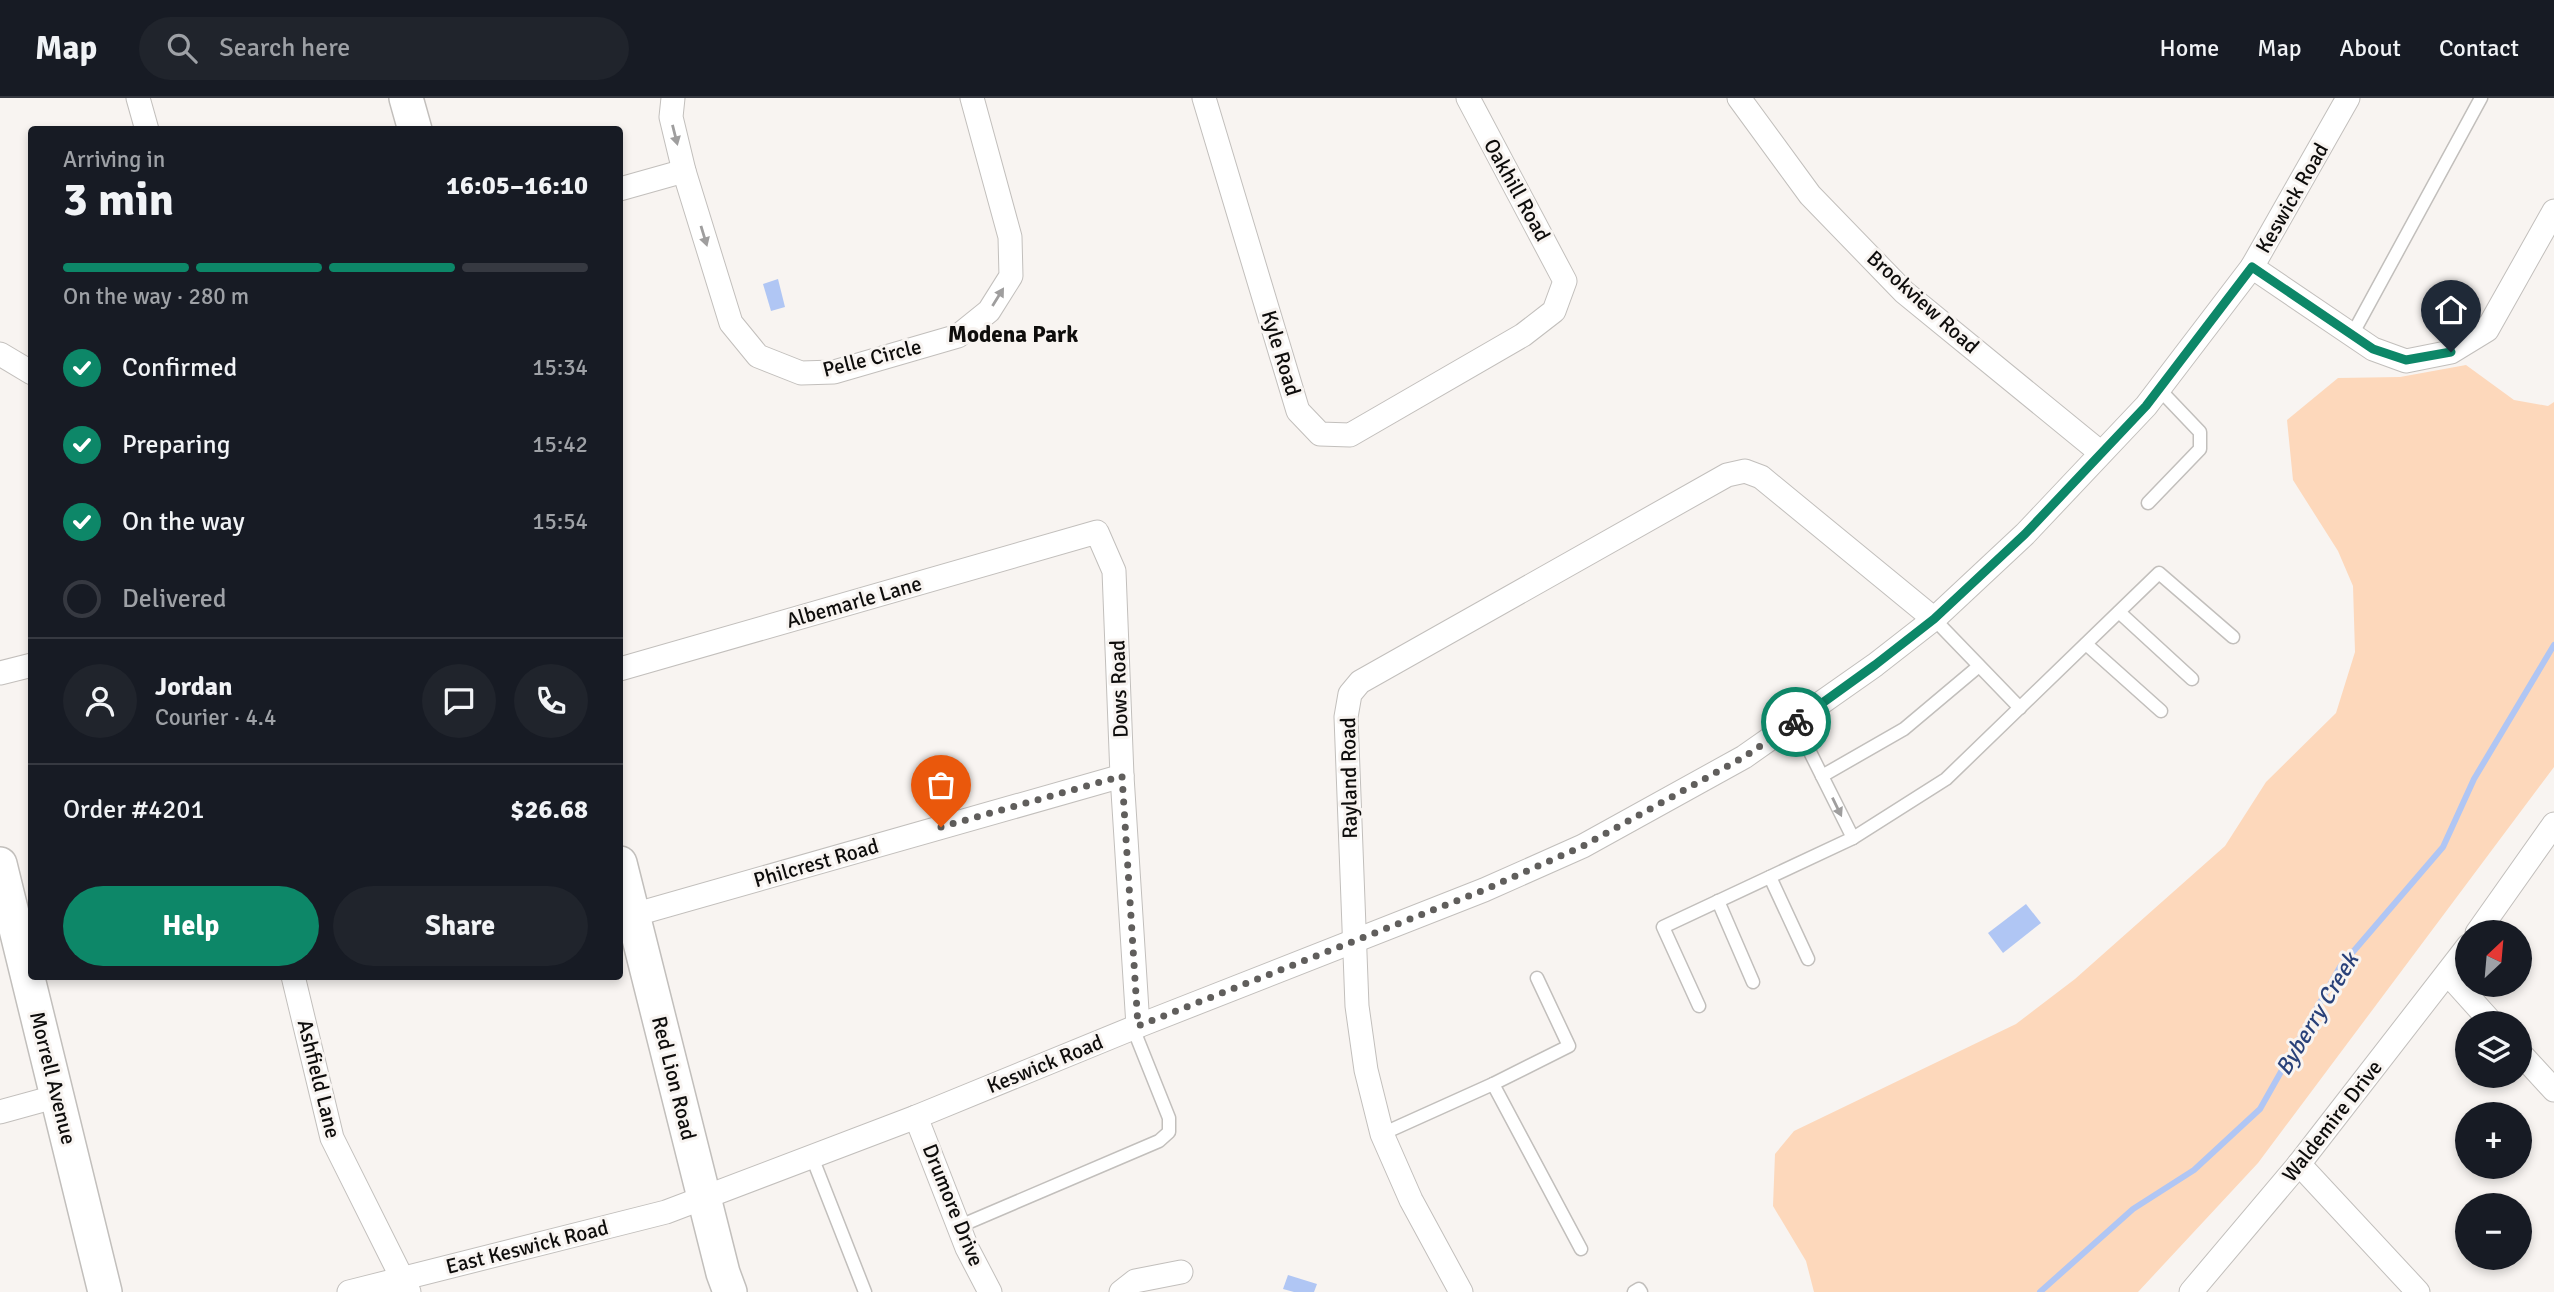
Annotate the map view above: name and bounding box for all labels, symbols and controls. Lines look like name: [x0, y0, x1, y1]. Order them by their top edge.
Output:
search box: [139, 17, 629, 80]
text: Map: [35, 28, 97, 69]
icon: search: [163, 29, 201, 67]
text: Search here: [219, 32, 350, 64]
text: Home: [2159, 33, 2219, 63]
text: Map: [2257, 33, 2302, 63]
text: About: [2340, 33, 2401, 63]
text: Contact: [2439, 33, 2519, 63]
one-way arrow: [670, 124, 681, 146]
street label: Oakhill Road: [1478, 134, 1556, 246]
street label: Keswick Road: [2250, 138, 2334, 258]
text: Arriving in: [63, 145, 165, 174]
text: 16:05–16:10: [446, 170, 588, 202]
text: 3 min: [63, 172, 174, 228]
one-way arrow: [700, 225, 710, 246]
street label: Brookview Road: [1862, 245, 1984, 359]
pin: [2421, 280, 2481, 352]
text: On the way · 280 m: [63, 282, 249, 311]
one-way arrow: [992, 287, 1004, 306]
icon: home: [2432, 291, 2470, 329]
street label: Kyle Road: [1256, 307, 1306, 399]
district label: Modena Park: [948, 320, 1078, 349]
street label: Pelle Circle: [820, 333, 924, 383]
icon: check: [63, 349, 101, 387]
text: Confirmed: [122, 352, 237, 384]
text: 15:34: [532, 353, 588, 382]
icon: check: [63, 426, 101, 464]
text: Preparing: [122, 429, 230, 461]
text: 15:42: [532, 430, 588, 459]
icon: check: [63, 503, 101, 541]
text: On the way: [122, 506, 245, 538]
text: 15:54: [532, 507, 588, 536]
street label: Albemarle Lane: [783, 570, 925, 634]
text: Delivered: [122, 583, 227, 615]
street label: Dows Road: [1104, 639, 1134, 739]
button: person: [63, 664, 137, 738]
button: chat: [422, 664, 496, 738]
button: phone: [514, 664, 588, 738]
text: Jordan: [155, 671, 232, 703]
courier: [1761, 687, 1831, 757]
text: Courier · 4.4: [155, 703, 276, 732]
icon: bike: [1777, 703, 1815, 741]
street label: Rayland Road: [1335, 717, 1363, 839]
pin: [911, 755, 971, 827]
icon: bag: [922, 766, 960, 804]
text: Order #4201: [63, 794, 204, 826]
text: $26.68: [510, 794, 588, 826]
one-way arrow: [1832, 797, 1843, 817]
street label: Philcrest Road: [750, 833, 882, 893]
button: Help: [63, 886, 319, 966]
button: Share: [333, 886, 588, 966]
north arrow: [2455, 920, 2532, 998]
map controls: [2455, 920, 2532, 1270]
water label: Byberry Creek: [2269, 945, 2366, 1081]
street label: Morrell Avenue: [24, 1009, 82, 1147]
button: layers: [2455, 1011, 2532, 1088]
street label: Red Lion Road: [646, 1013, 702, 1143]
street label: Ashfield Lane: [292, 1017, 346, 1141]
street label: Keswick Road: [983, 1029, 1107, 1099]
street label: Waldemire Drive: [2276, 1055, 2388, 1187]
button: +: [2455, 1102, 2532, 1179]
street label: Drumore Drive: [917, 1140, 989, 1270]
button: −: [2455, 1193, 2532, 1270]
street label: East Keswick Road: [443, 1214, 611, 1280]

